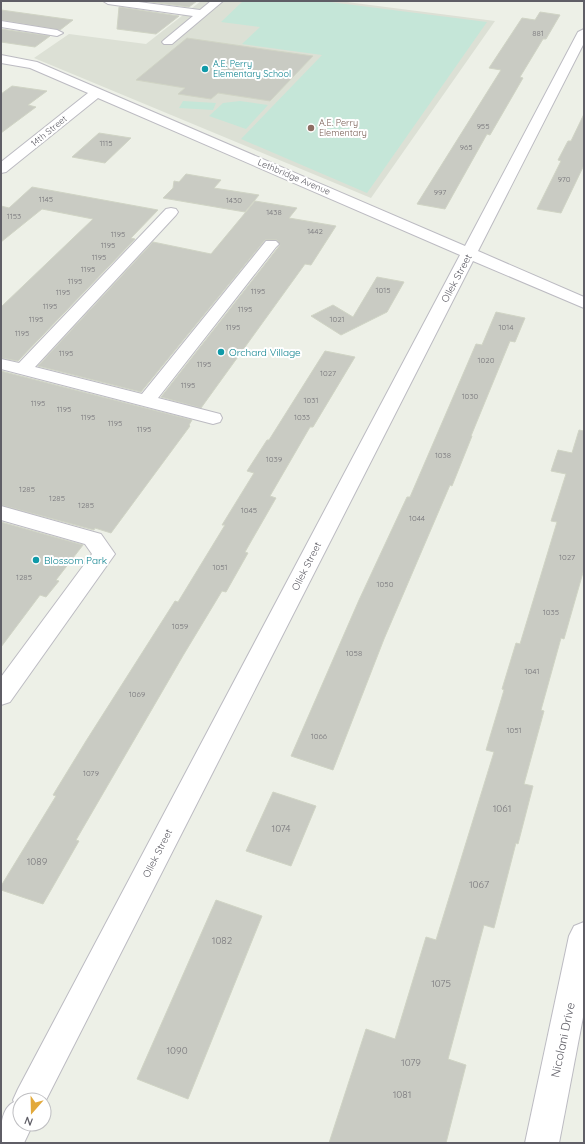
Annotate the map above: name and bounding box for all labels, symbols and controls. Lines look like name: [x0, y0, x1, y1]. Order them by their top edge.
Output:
house number: 881: [532, 28, 544, 38]
place label: A.E. Perry Elementary School: [213, 58, 291, 79]
marker: A.E. Perry Elementary School: [200, 64, 210, 74]
street label: 14th Street: [28, 113, 69, 148]
place label: A.E. Perry Elementary: [319, 117, 367, 138]
house number: 955: [476, 121, 490, 131]
marker: A.E. Perry Elementary: [306, 123, 316, 133]
house number: 1115: [99, 138, 113, 148]
house number: 965: [459, 142, 473, 152]
street label: Lethbridge Avenue: [256, 156, 332, 197]
house number: 970: [557, 174, 571, 184]
house number: 997: [434, 187, 446, 197]
house number: 1145: [39, 194, 53, 204]
house number: 1430: [226, 195, 242, 205]
house number: 1438: [266, 207, 282, 217]
house number: 1153: [7, 211, 21, 221]
house number: 1442: [307, 226, 323, 236]
house number: 1195: [111, 229, 125, 239]
house number: 1195: [101, 240, 115, 250]
street label: Ollek Street: [438, 251, 475, 305]
house number: 1195: [92, 252, 106, 262]
house number: 1195: [81, 264, 95, 274]
house number: 1195: [68, 276, 82, 286]
house number: 1015: [375, 285, 391, 295]
house number: 1195: [251, 286, 265, 296]
house number: 1195: [56, 287, 70, 297]
house number: 1195: [43, 301, 57, 311]
house number: 1195: [238, 304, 252, 314]
house number: 1195: [29, 314, 43, 324]
house number: 1021: [329, 314, 345, 324]
house number: 1195: [226, 322, 240, 332]
house number: 1014: [499, 322, 513, 332]
house number: 1195: [15, 328, 29, 338]
place label: Orchard Village: [229, 346, 301, 359]
marker: Orchard Village: [216, 347, 226, 357]
house number: 1195: [59, 348, 73, 358]
house number: 1020: [478, 355, 495, 365]
house number: 1195: [197, 359, 211, 369]
house number: 1027: [320, 368, 336, 378]
house number: 1195: [181, 380, 195, 390]
house number: 1030: [462, 391, 479, 401]
house number: 1031: [304, 395, 318, 405]
house number: 1195: [31, 398, 45, 408]
house number: 1195: [57, 404, 71, 414]
house number: 1195: [81, 412, 95, 422]
house number: 1033: [294, 412, 310, 422]
house number: 1195: [108, 418, 122, 428]
house number: 1195: [137, 424, 151, 434]
house number: 1038: [435, 450, 451, 460]
house number: 1039: [266, 454, 283, 464]
house number: 1285: [19, 484, 35, 494]
house number: 1285: [49, 493, 65, 503]
house number: 1285: [78, 500, 94, 510]
house number: 1045: [241, 505, 257, 515]
house number: 1044: [409, 513, 425, 523]
street label: Ollek Street: [289, 539, 325, 593]
house number: 1027: [559, 552, 575, 562]
place label: Blossom Park: [44, 554, 107, 567]
marker: Blossom Park: [31, 555, 41, 565]
house number: 1051: [212, 562, 228, 572]
house number: 1285: [16, 572, 32, 582]
house number: 1050: [377, 579, 394, 589]
house number: 1035: [543, 607, 559, 617]
house number: 1059: [172, 621, 189, 631]
house number: 1058: [346, 648, 362, 658]
house number: 1041: [525, 666, 539, 676]
house number: 1069: [129, 689, 146, 699]
house number: 1051: [506, 725, 522, 735]
house number: 1066: [311, 731, 328, 741]
house number: 1079: [83, 768, 99, 778]
house number: 1061: [493, 802, 511, 815]
house number: 1074: [271, 822, 291, 835]
street label: Ollek Street: [140, 826, 176, 880]
house number: 1089: [27, 855, 48, 868]
house number: 1067: [469, 878, 489, 891]
house number: 1082: [212, 934, 233, 947]
house number: 1075: [431, 977, 451, 990]
street label: Nicolani Drive: [547, 1001, 578, 1079]
house number: 1090: [166, 1044, 188, 1057]
house number: 1079: [401, 1056, 421, 1069]
house number: 1081: [393, 1088, 411, 1101]
north arrow: [12, 1092, 52, 1132]
text: N: [22, 1113, 35, 1129]

